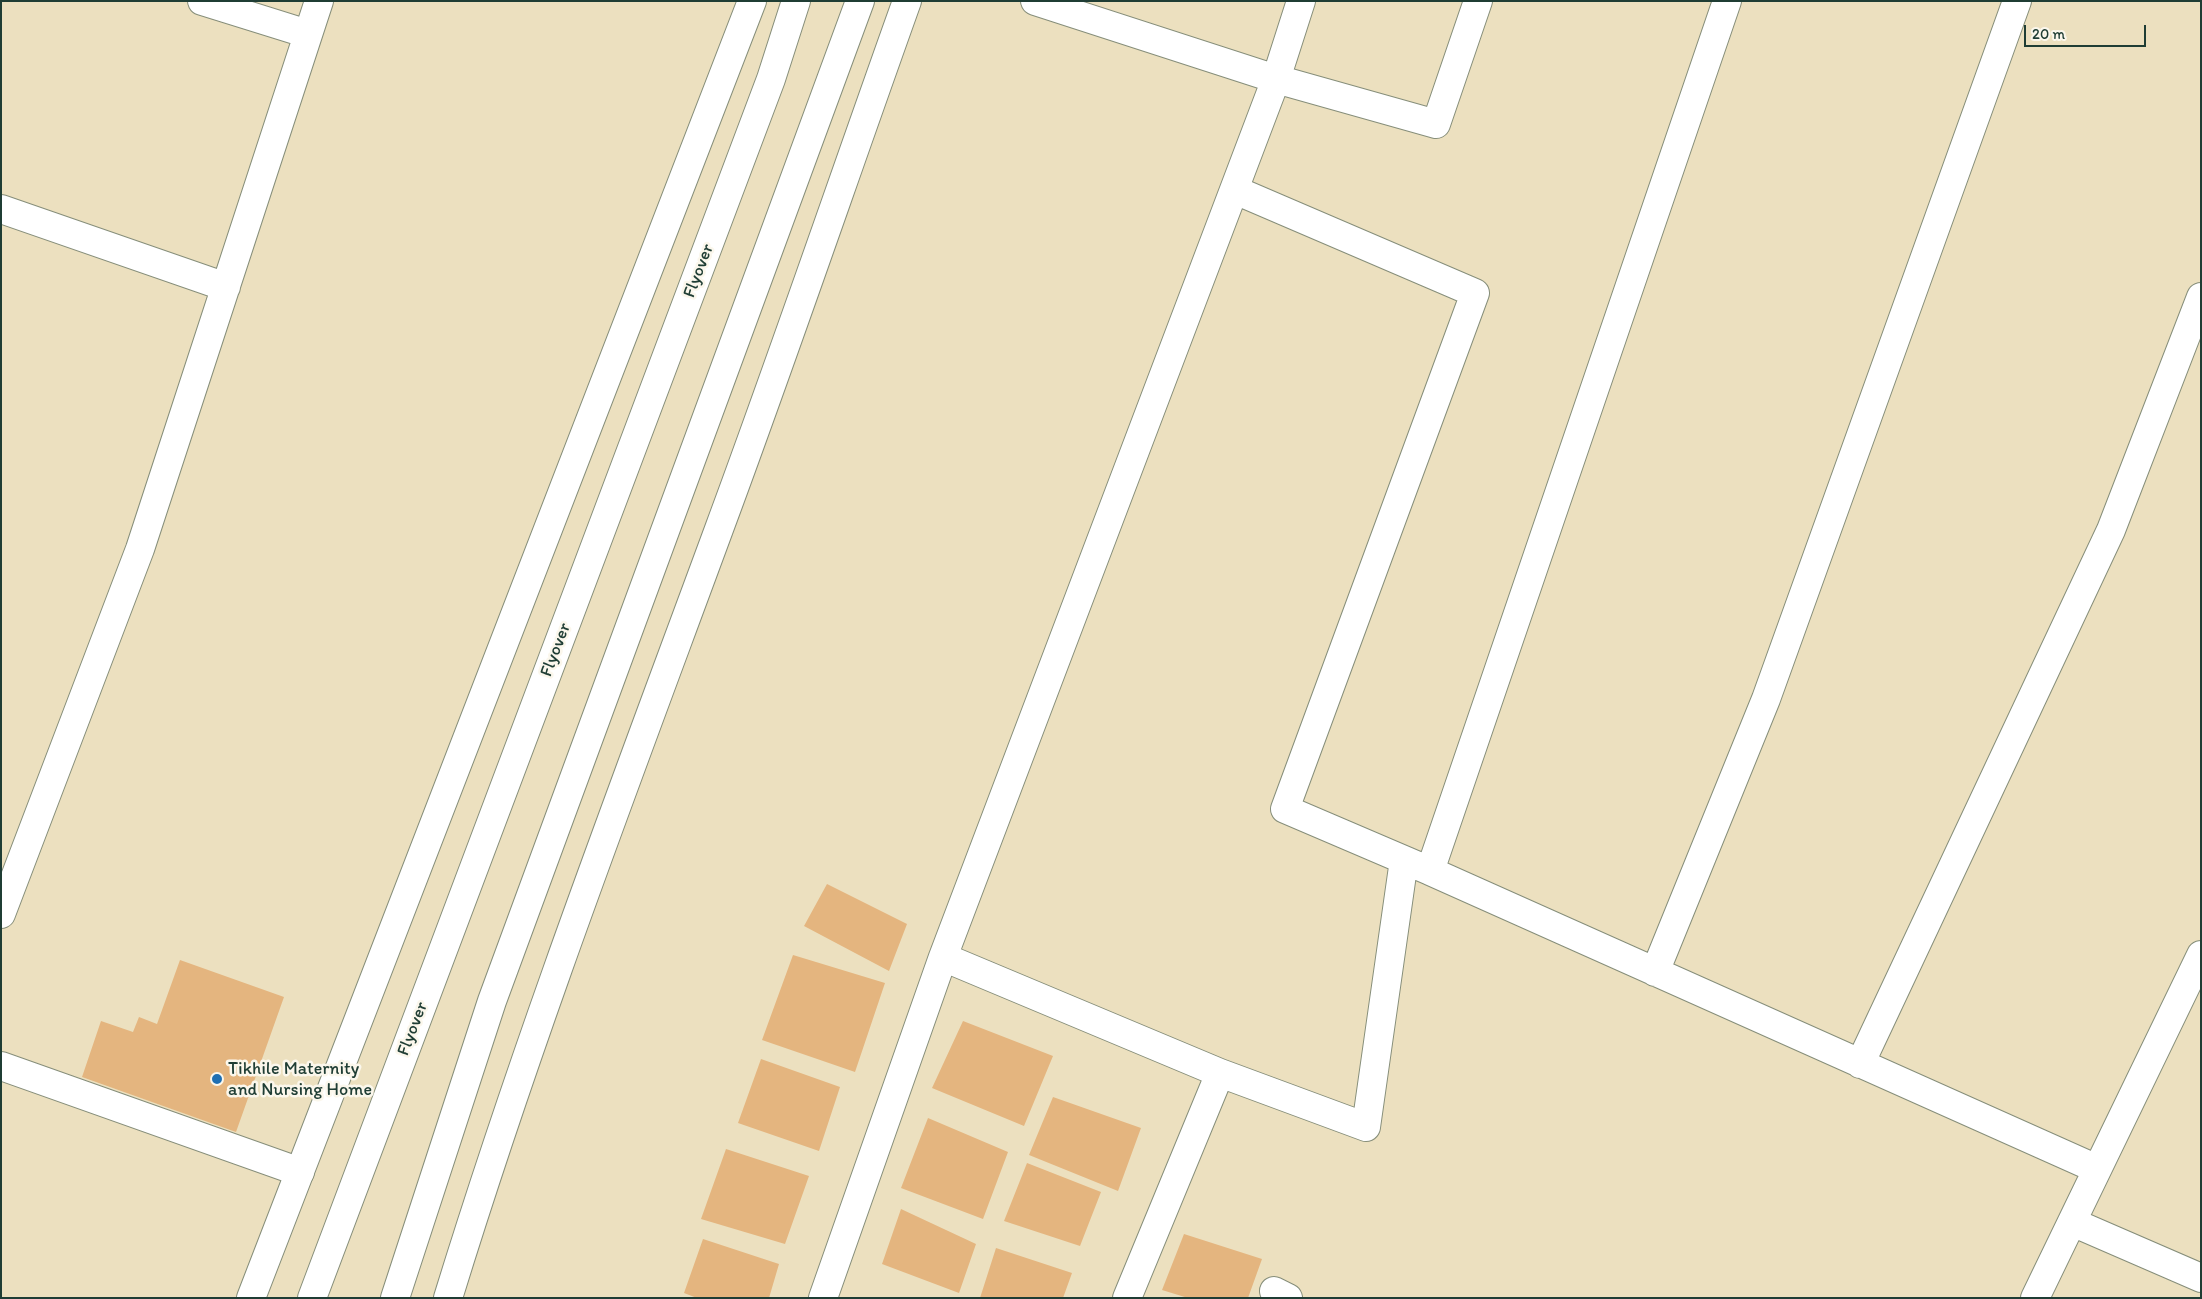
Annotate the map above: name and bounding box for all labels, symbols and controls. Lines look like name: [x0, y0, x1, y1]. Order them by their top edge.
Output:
scale bar: [2027, 15, 2150, 47]
text: 20 m: [2032, 25, 2065, 43]
street label: Flyover: [679, 241, 719, 301]
street label: Flyover: [536, 620, 576, 680]
street label: Flyover: [393, 999, 433, 1059]
place label: Tikhile Maternity and Nursing Home: [228, 1058, 372, 1100]
marker: Tikhile Maternity and Nursing Home: [210, 1072, 224, 1086]

